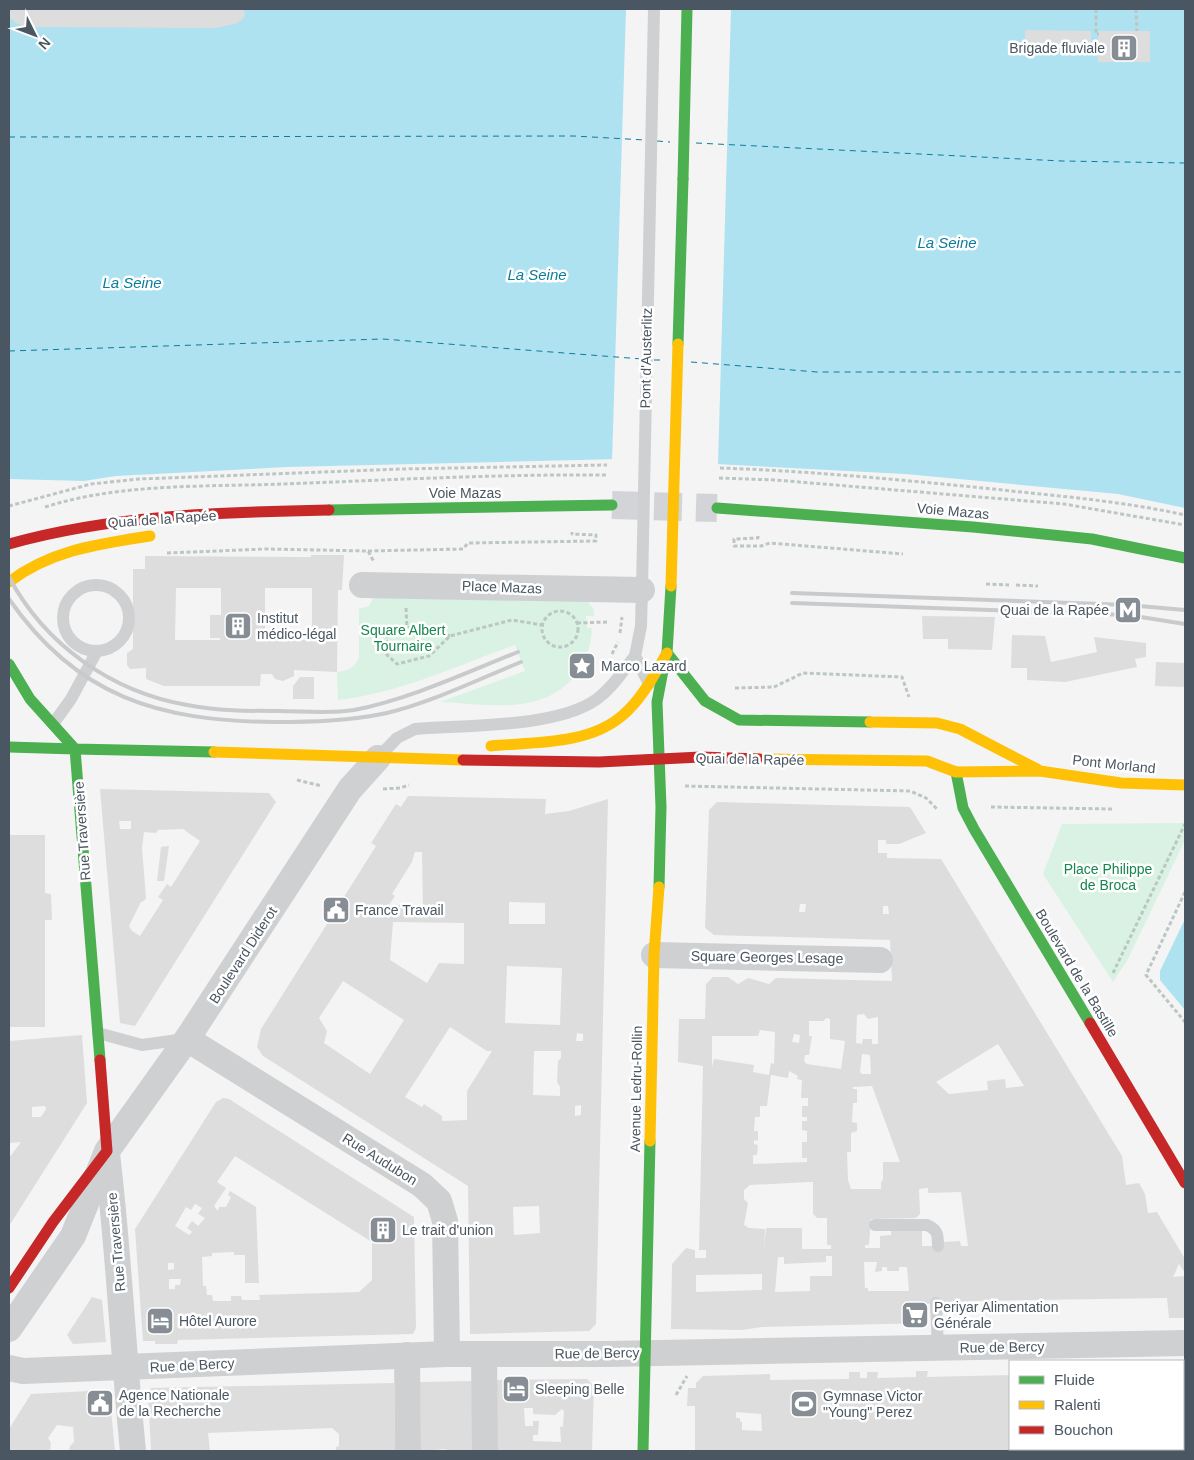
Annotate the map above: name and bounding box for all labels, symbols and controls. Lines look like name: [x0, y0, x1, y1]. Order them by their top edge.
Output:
north arrow: [10, 10, 60, 60]
building icon: Brigade fluviale: [1109, 33, 1139, 63]
text: N: [35, 35, 54, 53]
place label: Brigade fluviale: [1009, 40, 1105, 56]
water label: La Seine: [917, 234, 977, 251]
water label: La Seine: [507, 266, 567, 283]
water label: La Seine: [102, 274, 162, 291]
street label: Pont d'Austerlitz: [637, 308, 655, 408]
street label: Voie Mazas: [429, 485, 501, 501]
street label: Voie Mazas: [916, 500, 990, 522]
street label: Quai de la Rapée: [107, 507, 217, 531]
street label: Place Mazas: [462, 578, 542, 596]
metro station icon: Quai de la Rapée: [1113, 595, 1143, 625]
place label: Quai de la Rapée: [1000, 602, 1109, 618]
place label: Institut médico-légal: [257, 610, 336, 642]
building icon: Institut médico-légal: [223, 611, 253, 641]
park label: Square Albert Tournaire: [361, 622, 446, 654]
place icon: Marco Lazard: [567, 651, 597, 681]
place label: Marco Lazard: [601, 658, 687, 674]
street label: Quai de la Rapée: [695, 750, 805, 768]
street label: Pont Morland: [1072, 752, 1156, 776]
street label: Rue Traversière: [71, 781, 93, 881]
park label: Place Philippe de Broca: [1064, 861, 1153, 893]
public building icon: France Travail: [321, 895, 351, 925]
place label: France Travail: [355, 902, 444, 918]
street label: Boulevard Diderot: [206, 904, 280, 1006]
street label: Boulevard de la Bastille: [1032, 906, 1122, 1040]
street label: Square Georges Lesage: [691, 948, 844, 966]
street label: Avenue Ledru-Rollin: [627, 1026, 645, 1152]
street label: Rue Audubon: [340, 1130, 420, 1188]
street label: Rue Traversière: [104, 1191, 128, 1292]
building icon: Le trait d'union: [368, 1215, 398, 1245]
place label: Le trait d'union: [402, 1222, 493, 1238]
place label: Periyar Alimentation Générale: [934, 1299, 1059, 1331]
supermarket icon: Periyar Alimentation Générale: [900, 1300, 930, 1330]
hotel icon: Hôtel Aurore: [145, 1306, 175, 1336]
place label: Hôtel Aurore: [179, 1313, 257, 1329]
street label: Rue de Bercy: [959, 1338, 1045, 1356]
street label: Rue de Bercy: [554, 1344, 640, 1362]
street label: Rue de Bercy: [149, 1355, 235, 1375]
legend: [1009, 1360, 1184, 1450]
text: Fluide: [1054, 1371, 1095, 1388]
hotel icon: Sleeping Belle: [501, 1374, 531, 1404]
place label: Sleeping Belle: [535, 1381, 625, 1397]
place label: Agence Nationale de la Recherche: [119, 1387, 230, 1419]
public building icon: Agence Nationale de la Recherche: [85, 1388, 115, 1418]
place label: Gymnase Victor "Young" Perez: [823, 1388, 923, 1420]
sports icon: Gymnase Victor "Young" Perez: [789, 1389, 819, 1419]
text: Ralenti: [1054, 1396, 1101, 1413]
text: Bouchon: [1054, 1421, 1113, 1438]

